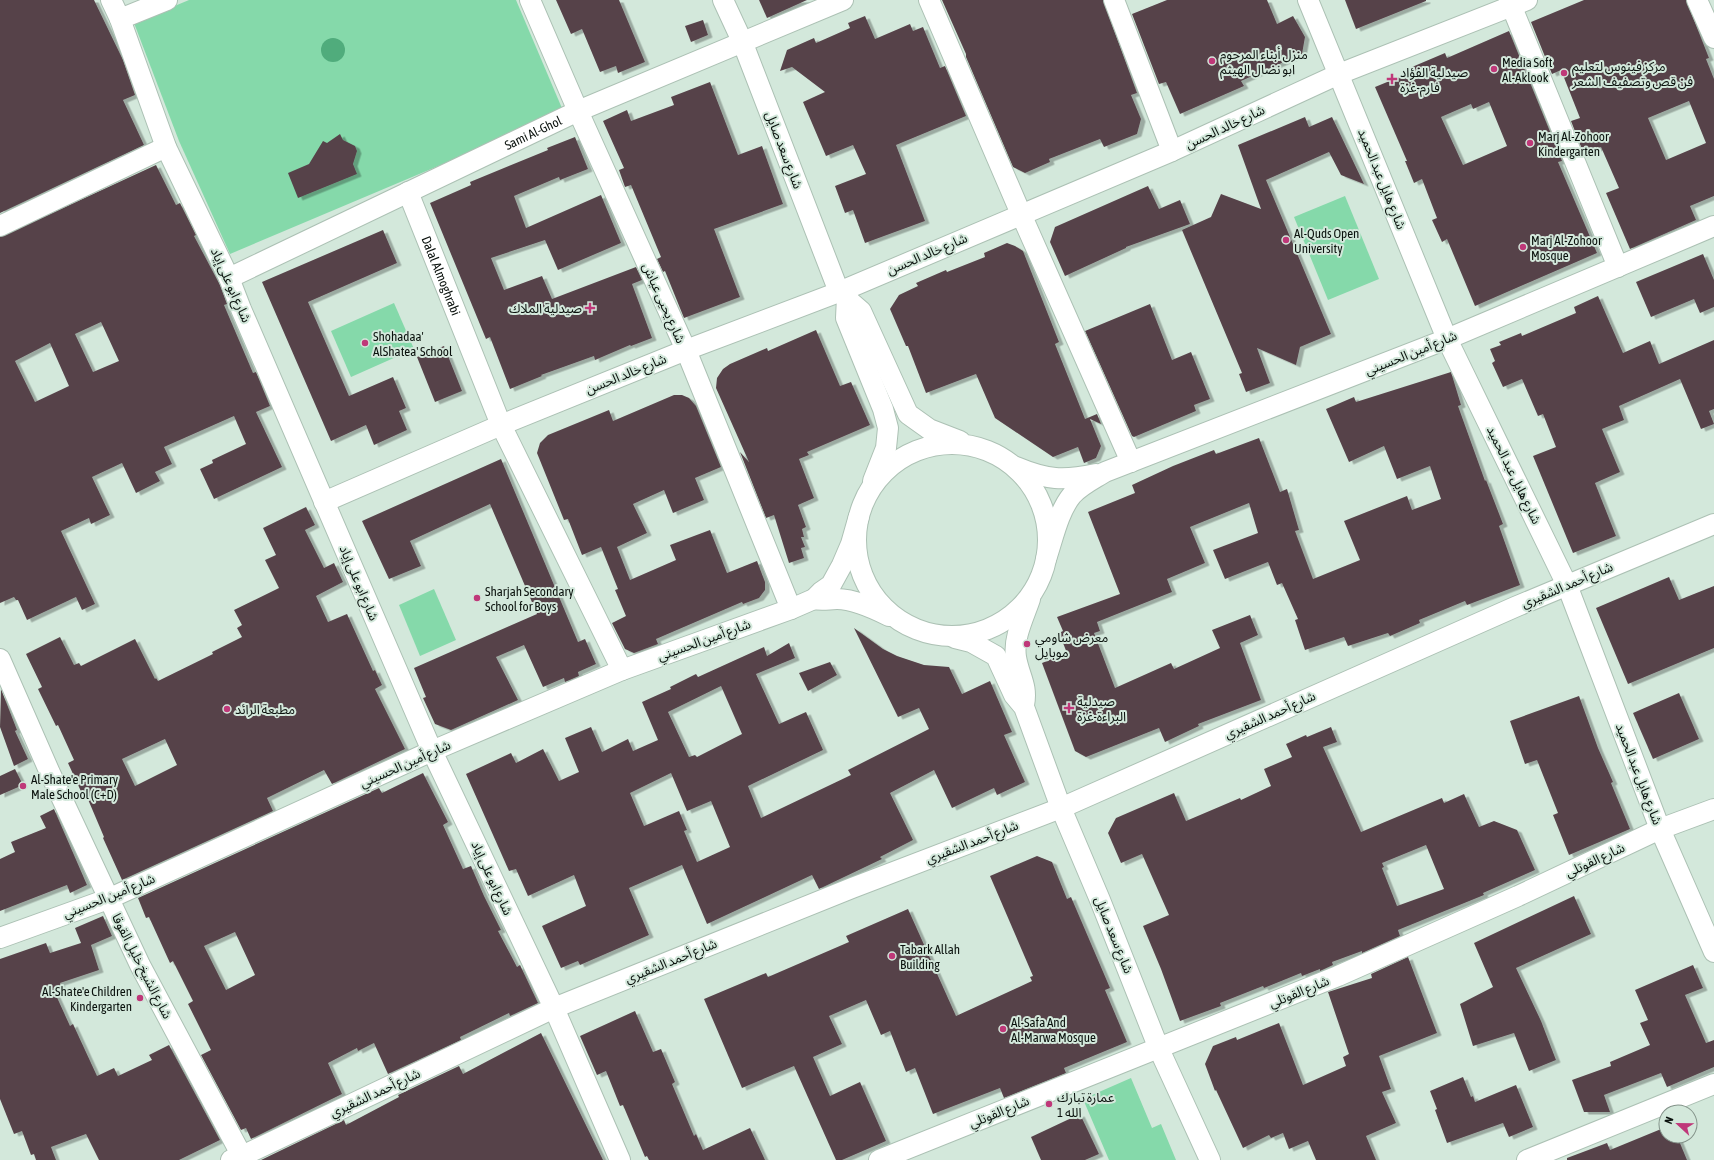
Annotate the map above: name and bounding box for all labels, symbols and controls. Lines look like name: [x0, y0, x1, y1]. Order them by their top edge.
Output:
place label: منزل أبناء المرحوم ابو نضال الهيثم: [1220, 46, 1308, 80]
place label: Media Soft Al-Aklook: [1502, 55, 1553, 85]
marker: منزل أبناء المرحوم ابو نضال الهيثم: [1207, 56, 1217, 66]
place label: مركز فينوس لتعليم فن قص وتصفيف الشعر: [1571, 59, 1693, 90]
marker: Media Soft Al-Aklook: [1489, 64, 1499, 74]
place label: صيدلية الفؤاد فارم-غزة: [1400, 65, 1468, 97]
marker: مركز فينوس لتعليم فن قص وتصفيف الشعر: [1559, 68, 1569, 78]
marker: صيدلية الفؤاد فارم-غزة: [1387, 74, 1397, 84]
street label: شارع خالد الحسن: [1183, 102, 1268, 155]
street label: شارع سعد صايل: [760, 109, 806, 192]
street label: Sami Al-Ghol: [502, 112, 564, 153]
street label: شارع هايل عبد الحميد: [1352, 126, 1409, 233]
place label: Marj Al-Zohoor Kindergarten: [1538, 129, 1609, 159]
marker: Marj Al-Zohoor Kindergarten: [1525, 138, 1535, 148]
place label: Al-Quds Open University: [1294, 226, 1359, 256]
street label: شارع خالد الحسن: [885, 230, 971, 280]
place label: Marj Al-Zohoor Mosque: [1531, 233, 1602, 263]
street label: Dalal Almoghrabi: [419, 234, 464, 317]
marker: Al-Quds Open University: [1281, 235, 1291, 245]
marker: Marj Al-Zohoor Mosque: [1518, 242, 1528, 252]
street label: شارع ابو على إياد: [205, 245, 254, 326]
street label: شارع يحيى عياش: [637, 260, 688, 347]
place label: صيدلية الملاك: [509, 301, 582, 316]
marker: صيدلية الملاك: [585, 303, 595, 313]
street label: شارع أمين الحسيني: [1363, 327, 1460, 381]
place label: Shohadaa' AlShatea' School: [373, 329, 453, 359]
marker: Shohadaa' AlShatea' School: [360, 338, 370, 348]
street label: شارع خالد الحسن: [583, 351, 670, 400]
street label: شارع هايل عبد الحميد: [1481, 424, 1544, 528]
street label: شارع ابو على إياد: [334, 543, 382, 624]
street label: شارع أحمد الشقيري: [1519, 558, 1616, 614]
place label: Sharjah Secondary School for Boys: [485, 584, 574, 614]
marker: Sharjah Secondary School for Boys: [472, 593, 482, 603]
street label: شارع أمين الحسيني: [655, 616, 754, 667]
place label: معرض شاومي موبايل: [1035, 630, 1108, 661]
marker: معرض شاومي موبايل: [1022, 639, 1032, 649]
street label: شارع أحمد الشقيري: [1222, 688, 1319, 745]
place label: صيدلية البراءة-غزة: [1077, 694, 1126, 724]
place label: مطبعة الرائد: [235, 702, 295, 717]
marker: صيدلية البراءة-غزة: [1064, 703, 1074, 713]
marker: مطبعة الرائد: [222, 704, 232, 714]
street label: شارع هايل عبد الحميد: [1610, 721, 1665, 828]
street label: شارع أمين الحسيني: [357, 737, 454, 793]
place label: Al-Shate'e Primary Male School (C+D): [31, 772, 119, 802]
marker: Al-Shate'e Primary Male School (C+D): [18, 781, 28, 791]
street label: شارع أحمد الشقيري: [923, 817, 1021, 869]
street label: شارع ابو على إياد: [466, 838, 516, 919]
street label: شارع القوتلي: [1563, 840, 1628, 883]
street label: شارع أمين الحسيني: [61, 870, 158, 924]
street label: شارع سعد صايل: [1089, 894, 1136, 977]
street label: شارع الشيخ خليل القوقا: [106, 911, 175, 1022]
street label: شارع أحمد الشقيري: [623, 935, 720, 989]
place label: Tabark Allah Building: [900, 942, 960, 972]
marker: Tabark Allah Building: [887, 951, 897, 961]
street label: شارع القوتلي: [1267, 973, 1332, 1014]
place label: Al-Shate'e Children Kindergarten: [42, 984, 132, 1014]
marker: Al-Shate'e Children Kindergarten: [135, 993, 145, 1003]
place label: Al-Safa And Al-Marwa Mosque: [1011, 1015, 1096, 1045]
marker: Al-Safa And Al-Marwa Mosque: [998, 1024, 1008, 1034]
street label: شارع أحمد الشقيري: [327, 1065, 424, 1123]
place label: عمارة تبارك الله 1: [1057, 1090, 1115, 1120]
street label: شارع القوتلي: [967, 1093, 1032, 1134]
marker: عمارة تبارك الله 1: [1044, 1099, 1054, 1109]
north arrow: [1658, 1104, 1698, 1144]
text: N: [1662, 1115, 1676, 1126]

